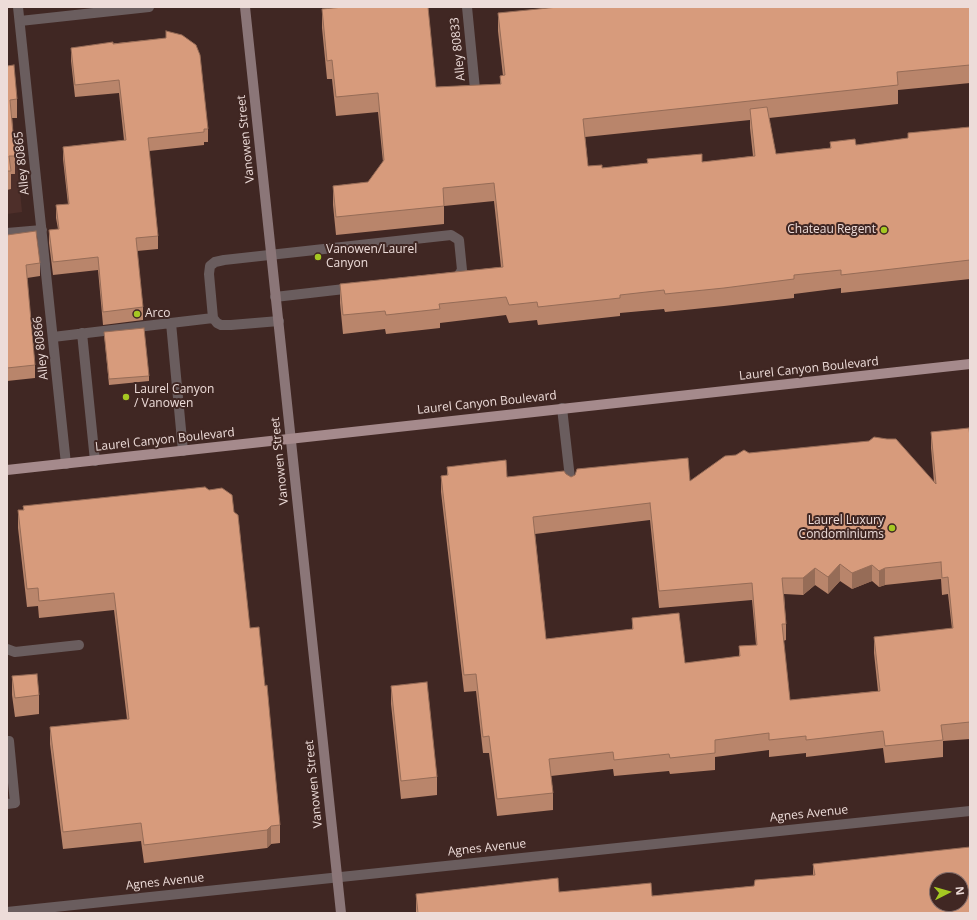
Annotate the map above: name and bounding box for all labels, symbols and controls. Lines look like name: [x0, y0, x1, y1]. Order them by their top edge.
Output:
street label: Alley 80833: [448, 17, 468, 81]
street label: Vanowen Street: [234, 94, 258, 184]
street label: Alley 80865: [12, 131, 32, 195]
place label: Chateau Regent: [787, 223, 876, 237]
marker: Chateau Regent: [879, 225, 889, 235]
place label: Vanowen/Laurel Canyon: [326, 243, 417, 271]
marker: Vanowen/Laurel Canyon: [313, 252, 323, 262]
place label: Arco: [145, 307, 170, 321]
marker: Arco: [132, 309, 142, 319]
street label: Alley 80866: [31, 316, 51, 380]
street label: Laurel Canyon Boulevard: [738, 355, 880, 383]
place label: Laurel Canyon / Vanowen: [134, 383, 214, 411]
street label: Laurel Canyon Boulevard: [416, 389, 558, 417]
marker: Laurel Canyon / Vanowen: [121, 392, 131, 402]
street label: Vanowen Street: [268, 416, 292, 506]
street label: Laurel Canyon Boulevard: [94, 426, 236, 454]
place label: Laurel Luxury Condominiums: [799, 514, 884, 542]
marker: Laurel Luxury Condominiums: [887, 523, 897, 533]
street label: Vanowen Street: [302, 739, 326, 829]
street label: Agnes Avenue: [769, 803, 849, 825]
street label: Agnes Avenue: [447, 837, 527, 859]
street label: Agnes Avenue: [125, 871, 205, 893]
north arrow: [929, 872, 969, 912]
text: N: [953, 886, 968, 896]

